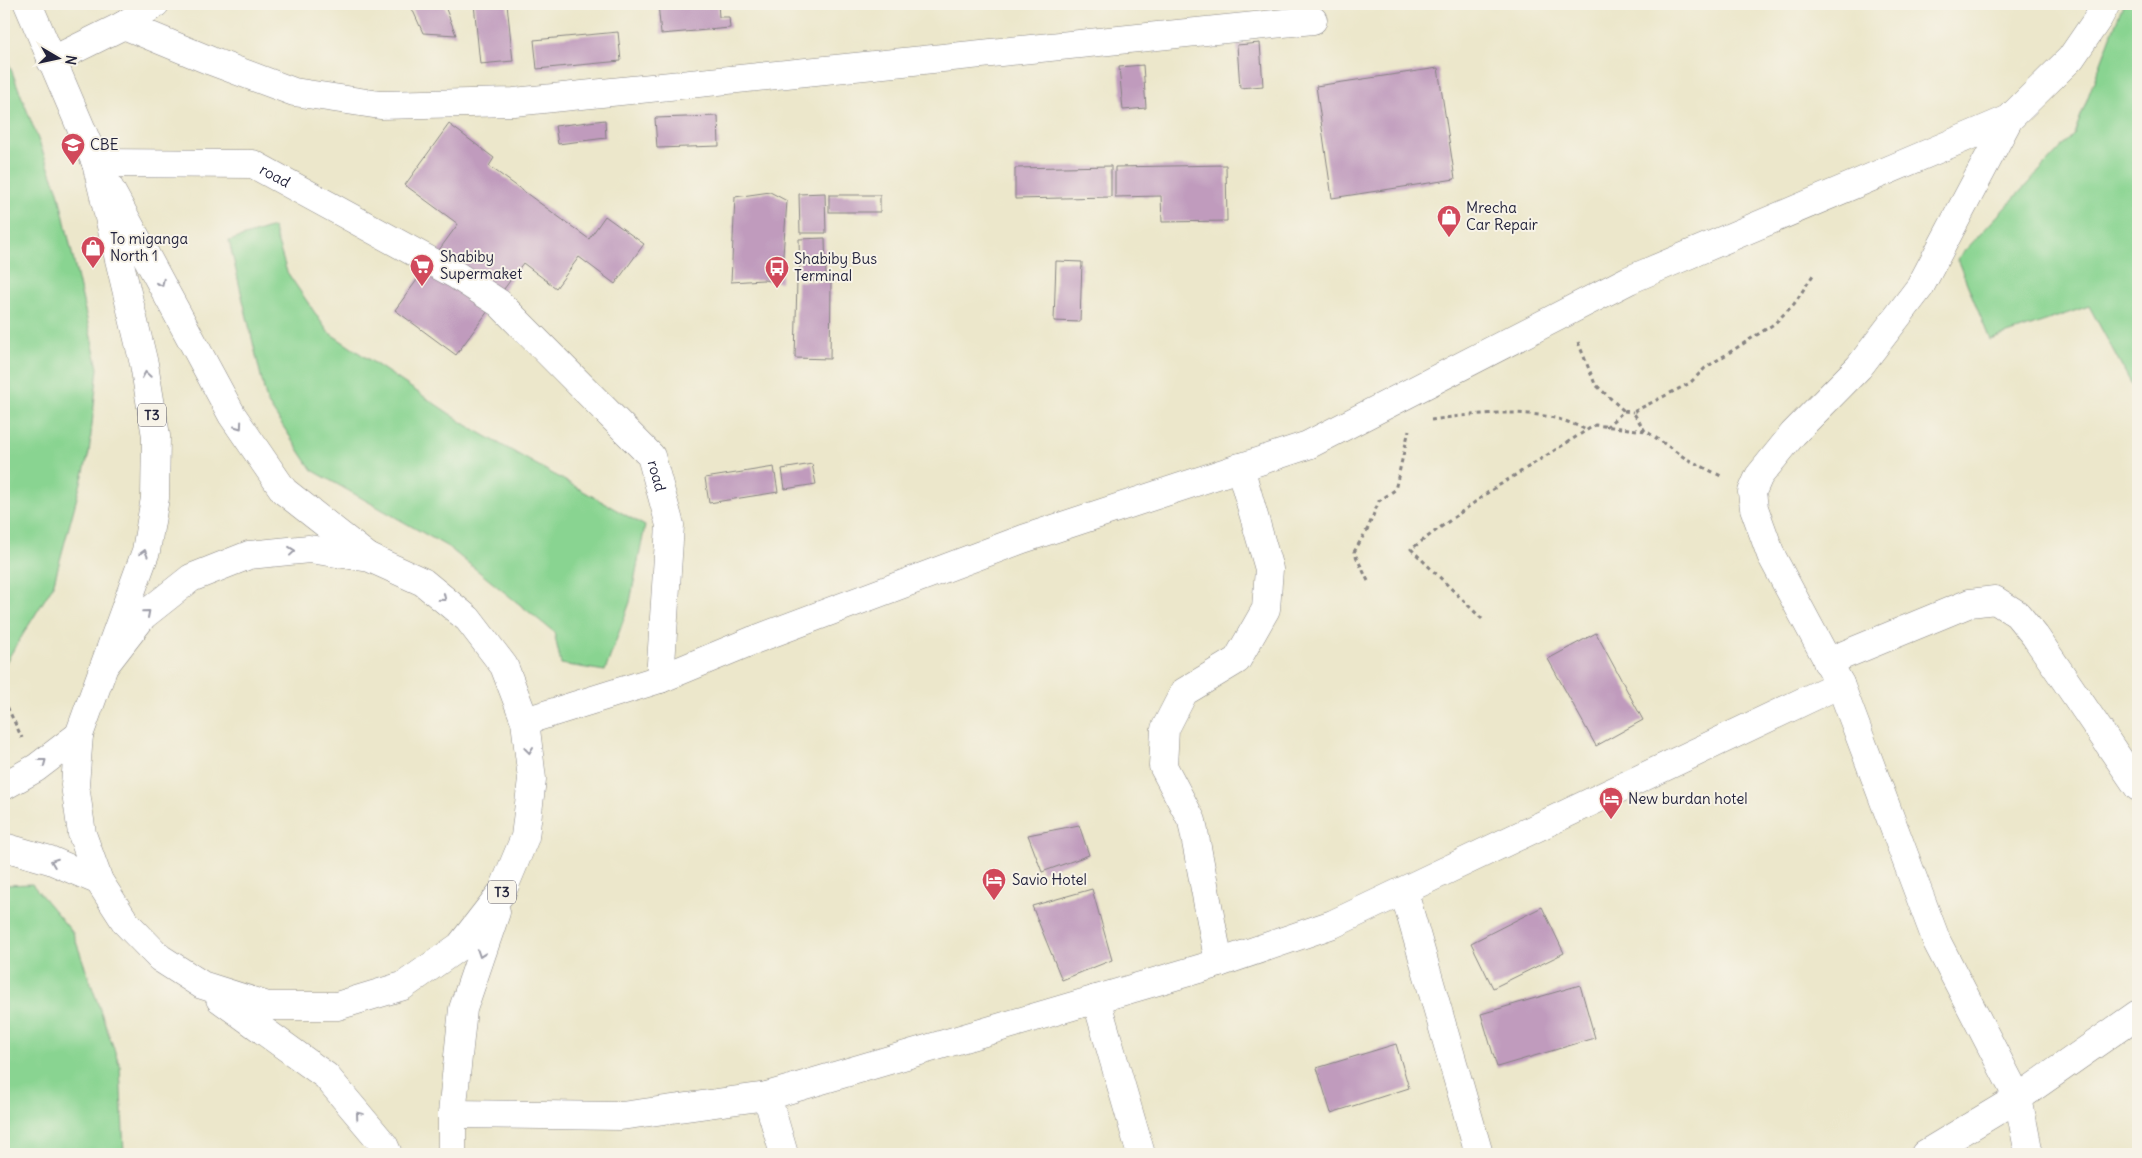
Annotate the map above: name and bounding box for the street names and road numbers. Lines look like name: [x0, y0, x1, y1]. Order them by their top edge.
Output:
street label: road: [257, 160, 294, 192]
road number: T3: [138, 404, 166, 426]
street label: road: [644, 458, 670, 494]
road number: T3: [488, 880, 516, 904]

